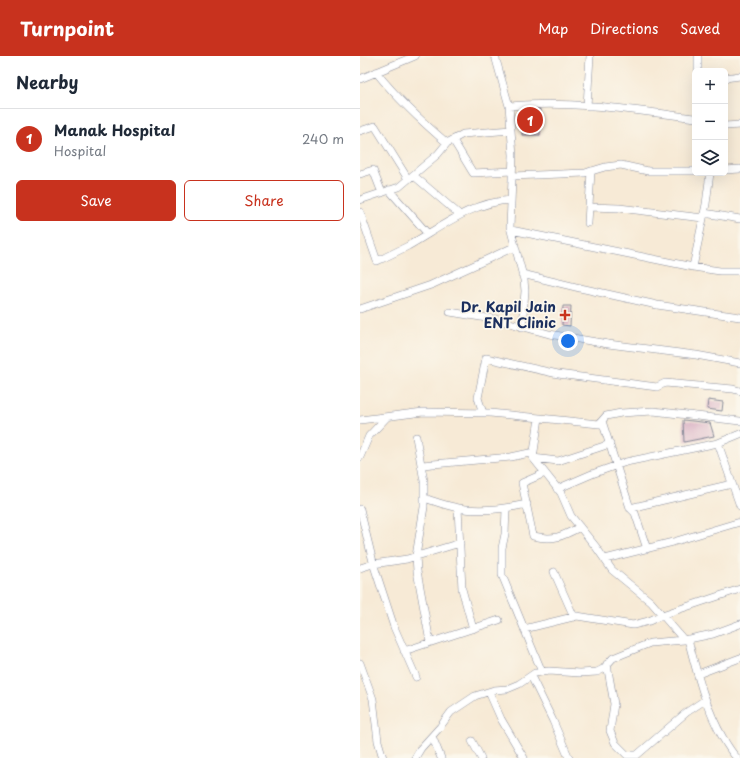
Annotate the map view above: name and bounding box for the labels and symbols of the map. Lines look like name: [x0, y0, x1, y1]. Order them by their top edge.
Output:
pin: 1: [517, 105, 543, 135]
place label: Dr. Kapil Jain ENT Clinic: [461, 296, 556, 333]
marker: Dr. Kapil Jain ENT Clinic: [559, 309, 571, 321]
your location: [558, 331, 578, 351]

